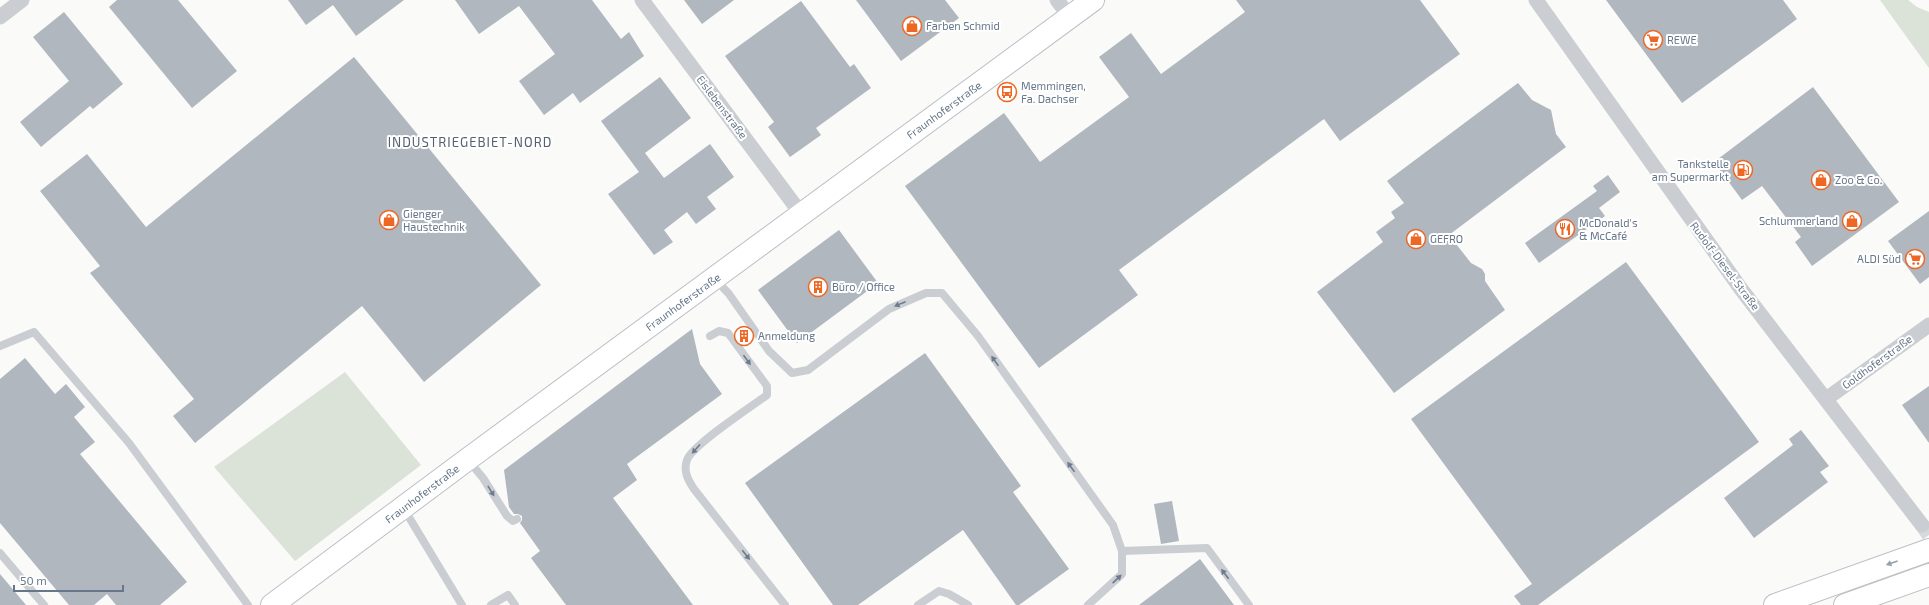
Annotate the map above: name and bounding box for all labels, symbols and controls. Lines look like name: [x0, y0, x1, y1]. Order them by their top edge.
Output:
shop icon: Farben Schmid: [901, 15, 923, 37]
place label: Farben Schmid: [926, 19, 1000, 32]
supermarket icon: REWE: [1642, 29, 1664, 51]
place label: REWE: [1667, 33, 1697, 46]
street label: Eislebenstraße: [694, 73, 750, 141]
street label: Fraunhoferstraße: [904, 78, 984, 141]
place label: Memmingen, Fa. Dachser: [1021, 79, 1086, 105]
bus stop icon: Memmingen, Fa. Dachser: [996, 81, 1018, 103]
district label: INDUSTRIEGEBIET-NORD: [388, 134, 552, 150]
place label: Tankstelle am Supermarkt: [1652, 157, 1729, 183]
fuel station icon: Tankstelle am Supermarkt: [1732, 159, 1754, 181]
shop icon: Zoo & Co.: [1810, 169, 1832, 191]
place label: Zoo & Co.: [1835, 173, 1882, 186]
place label: Gienger Haustechnik: [403, 207, 465, 233]
shop icon: Gienger Haustechnik: [378, 209, 400, 231]
shop icon: Schlummerland: [1841, 210, 1863, 232]
place label: Schlummerland: [1759, 214, 1838, 227]
place label: McDonald's & McCafé: [1579, 216, 1638, 242]
restaurant icon: McDonald's & McCafé: [1554, 218, 1576, 240]
street label: Rudolf-Diesel-Straße: [1688, 219, 1763, 312]
shop icon: GEFRO: [1405, 228, 1427, 250]
place label: GEFRO: [1430, 232, 1463, 245]
supermarket icon: ALDI Süd: [1904, 248, 1926, 270]
place label: ALDI Süd: [1857, 252, 1901, 265]
street label: Fraunhoferstraße: [643, 270, 723, 333]
building icon: Büro / Office: [807, 276, 829, 298]
place label: Büro / Office: [832, 280, 895, 293]
one-way arrow: [894, 302, 906, 308]
building icon: Anmeldung: [733, 325, 755, 347]
place label: Anmeldung: [758, 329, 815, 342]
street label: Goldhoferstraße: [1839, 332, 1914, 391]
one-way arrow: [743, 355, 752, 366]
one-way arrow: [991, 356, 999, 366]
one-way arrow: [691, 444, 701, 454]
street label: Fraunhoferstraße: [382, 461, 461, 526]
one-way arrow: [1067, 461, 1075, 472]
one-way arrow: [487, 485, 494, 497]
one-way arrow: [741, 549, 750, 560]
one-way arrow: [1886, 560, 1898, 566]
scale bar: [14, 567, 123, 593]
one-way arrow: [1221, 568, 1230, 579]
text: 50 m: [20, 573, 47, 587]
one-way arrow: [1112, 574, 1122, 584]

